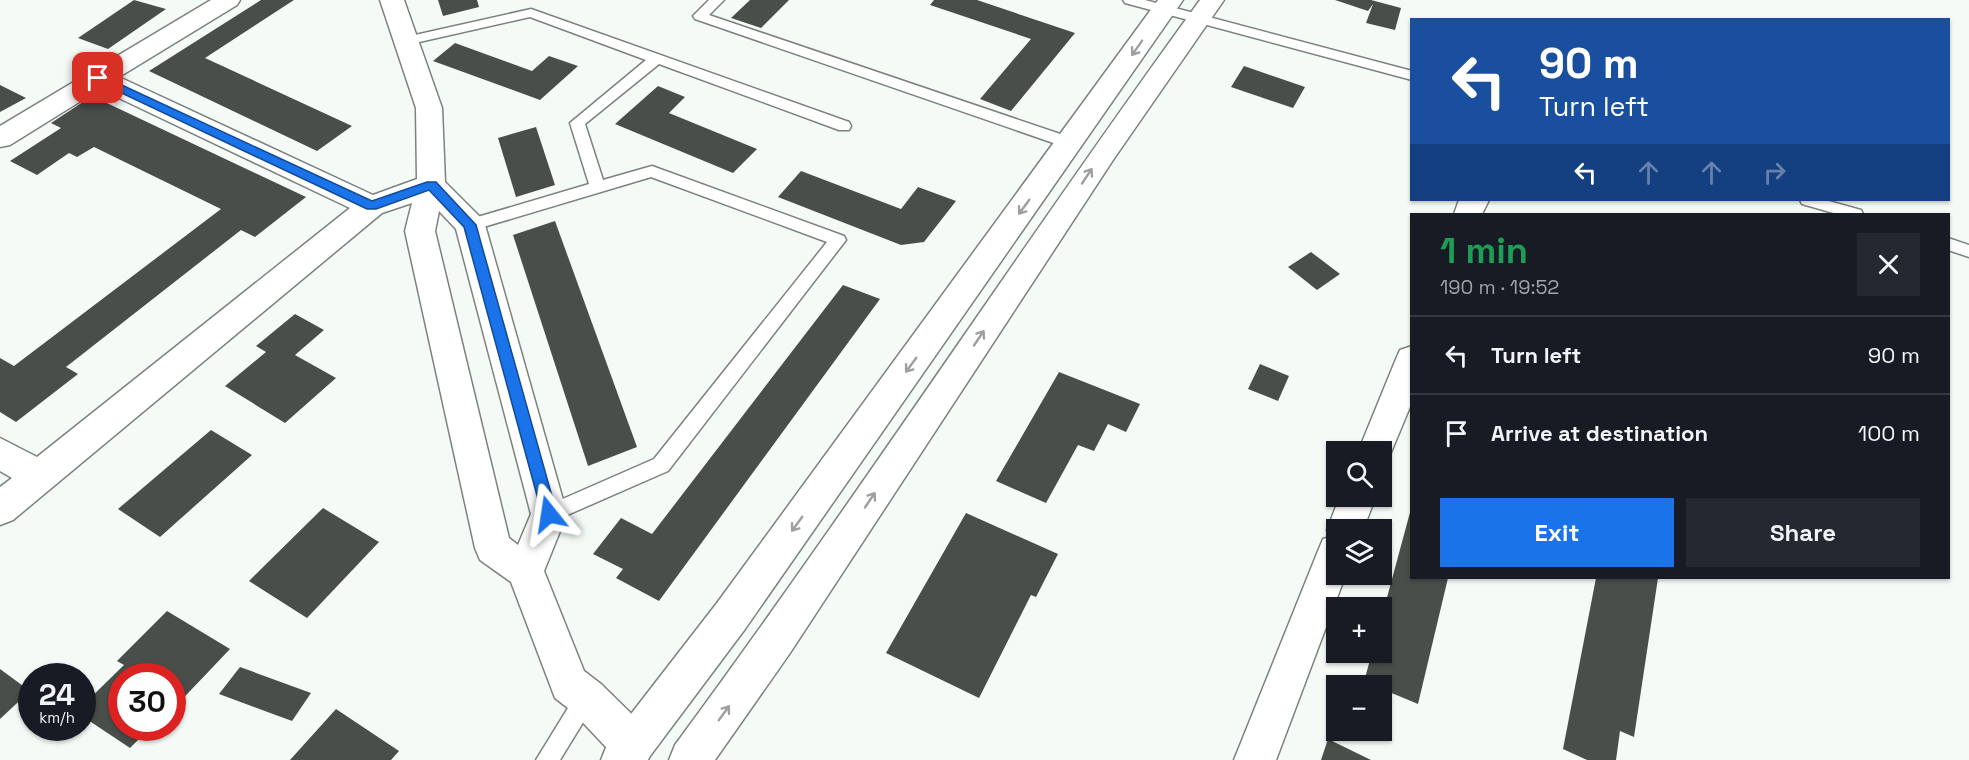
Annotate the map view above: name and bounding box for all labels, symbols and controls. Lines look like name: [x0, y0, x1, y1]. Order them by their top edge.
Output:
text: 90 m: [1539, 37, 1639, 90]
one-way arrow: [1131, 39, 1143, 55]
icon: left: [1440, 42, 1518, 120]
pin: [72, 52, 123, 103]
icon: arrive: [81, 61, 114, 94]
text: Turn left: [1539, 89, 1649, 124]
icon: left: [1569, 156, 1602, 189]
icon: ahead: [1632, 156, 1665, 189]
icon: ahead: [1695, 156, 1728, 189]
icon: right: [1758, 156, 1791, 189]
one-way arrow: [1082, 168, 1094, 185]
one-way arrow: [1018, 198, 1030, 214]
text: 1 min: [1440, 228, 1528, 274]
button: close: [1857, 233, 1920, 296]
text: 190 m · 19:52: [1440, 274, 1559, 300]
one-way arrow: [973, 330, 985, 347]
icon: left: [1440, 339, 1473, 372]
text: Turn left: [1491, 341, 1581, 369]
text: 90 m: [1868, 341, 1920, 369]
one-way arrow: [905, 357, 917, 373]
icon: arrive: [1440, 417, 1473, 450]
text: Arrive at destination: [1491, 419, 1708, 447]
text: 100 m: [1858, 419, 1920, 447]
map controls: [1326, 441, 1392, 741]
button: search: [1326, 441, 1392, 507]
position arrow: [517, 482, 581, 546]
one-way arrow: [865, 492, 877, 509]
button: Exit: [1440, 498, 1674, 567]
button: Share: [1686, 498, 1920, 567]
one-way arrow: [791, 515, 803, 531]
button: layers: [1326, 519, 1392, 585]
button: +: [1326, 597, 1392, 663]
speed limit sign: 30: [108, 663, 186, 741]
text: 24: [39, 675, 75, 714]
button: −: [1326, 675, 1392, 741]
one-way arrow: [718, 705, 730, 721]
text: km/h: [39, 708, 75, 727]

